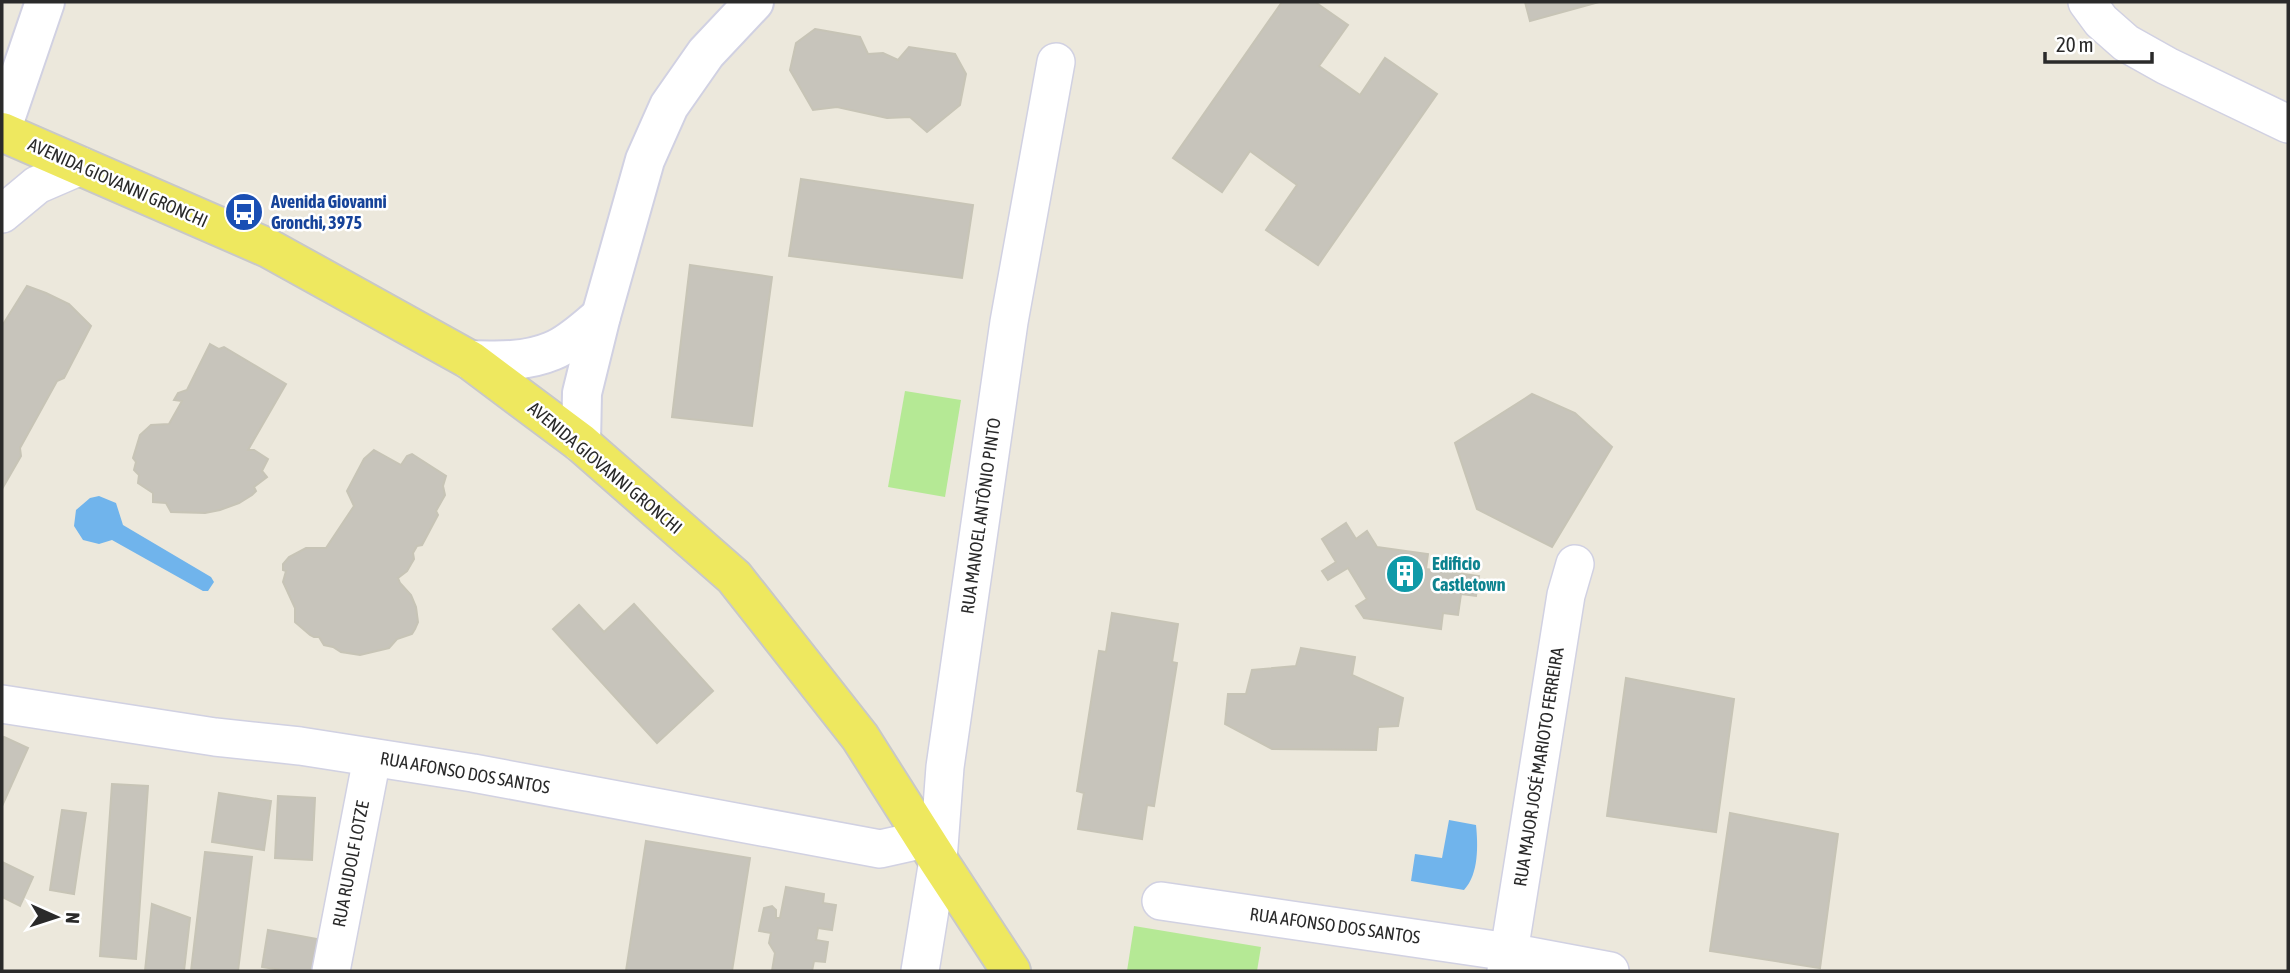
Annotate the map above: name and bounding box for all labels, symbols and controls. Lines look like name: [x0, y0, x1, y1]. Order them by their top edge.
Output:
scale bar: [2045, 21, 2152, 65]
text: 20 m: [2056, 32, 2094, 56]
street label: AVENIDA GIOVANNI GRONCHI: [25, 133, 211, 232]
bus stop icon: Avenida Giovanni Gronchi, 3975: [223, 191, 265, 233]
place label: Avenida Giovanni Gronchi, 3975: [270, 191, 387, 233]
street label: AVENIDA GIOVANNI GRONCHI: [524, 397, 686, 538]
street label: RUA MANOEL ANTÔNIO PINTO: [956, 417, 1005, 615]
building icon: Edificio Castletown: [1384, 553, 1426, 595]
place label: Edificio Castletown: [1432, 553, 1506, 595]
street label: RUA MAJOR JOSÉ MARIOTO FERREIRA: [1509, 646, 1568, 888]
street label: RUA AFONSO DOS SANTOS: [379, 747, 552, 798]
street label: RUA RUDOLF LOTZE: [328, 799, 373, 929]
north arrow: [21, 882, 91, 952]
street label: RUA AFONSO DOS SANTOS: [1248, 903, 1422, 948]
text: N: [62, 912, 84, 924]

